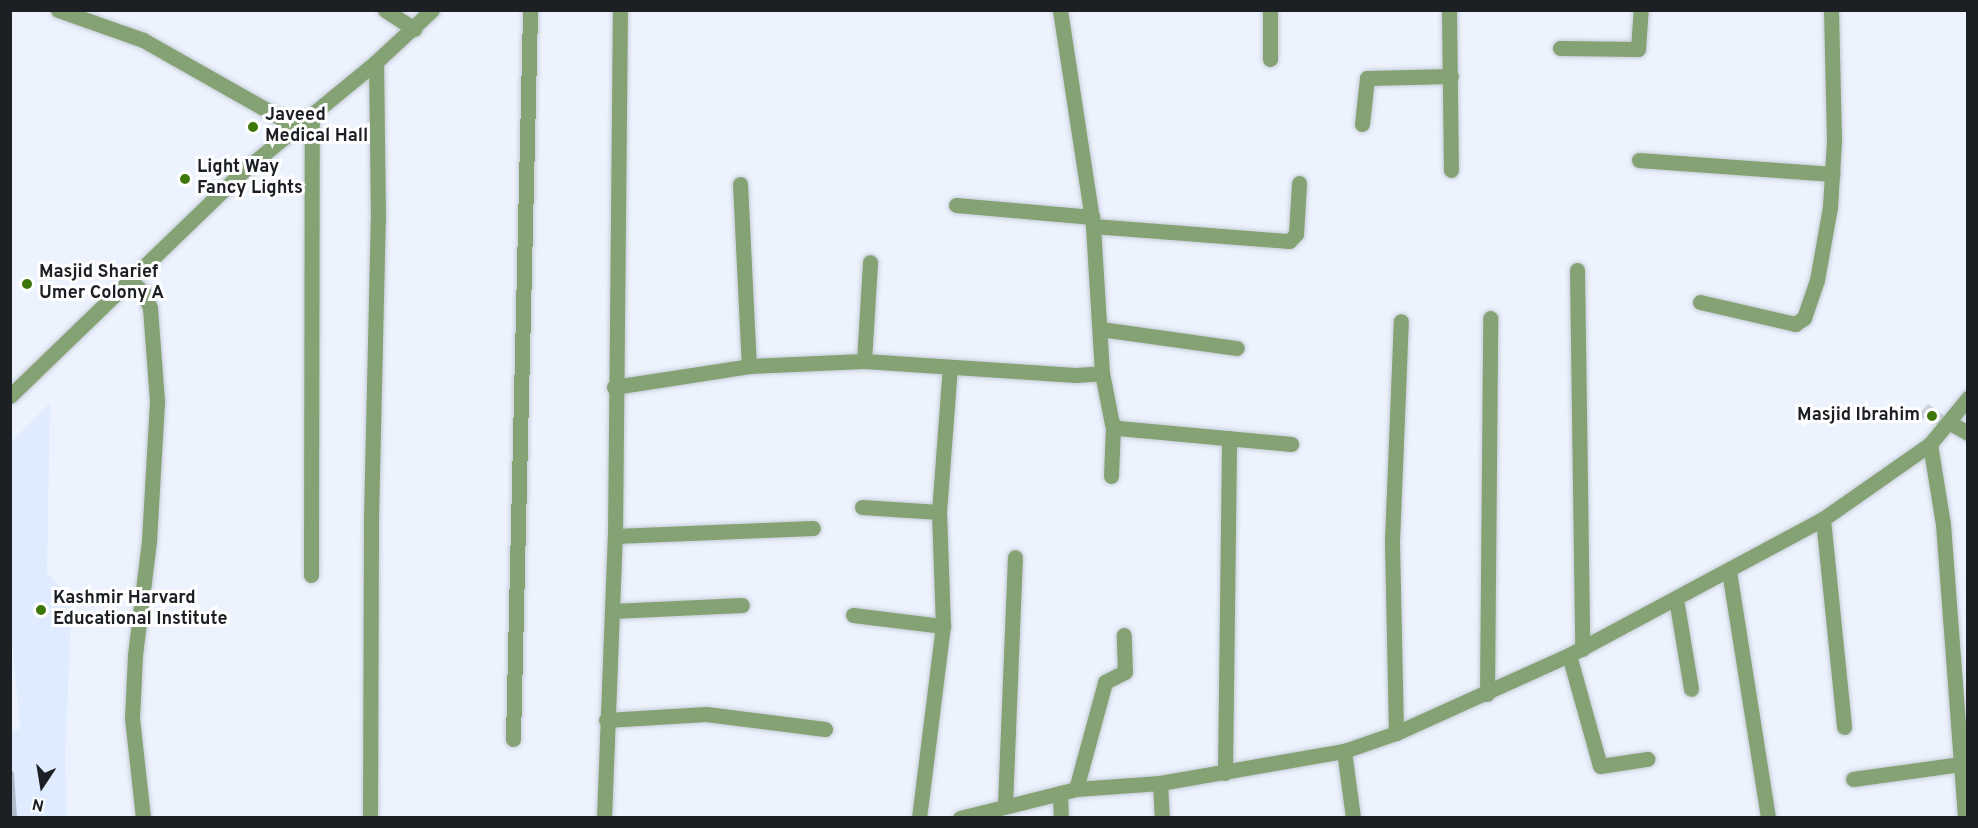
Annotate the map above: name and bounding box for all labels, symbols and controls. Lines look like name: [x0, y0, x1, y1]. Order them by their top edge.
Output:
place label: Javeed Medical Hall: [265, 106, 368, 148]
marker: Javeed Medical Hall: [246, 120, 260, 134]
place label: Light Way Fancy Lights: [197, 158, 303, 201]
marker: Light Way Fancy Lights: [178, 172, 192, 186]
place label: Masjid Sharief Umer Colony A: [39, 263, 165, 306]
marker: Masjid Sharief Umer Colony A: [20, 277, 34, 291]
place label: Masjid Ibrahim: [1797, 405, 1920, 427]
marker: Masjid Ibrahim: [1925, 409, 1939, 423]
place label: Kashmir Harvard Educational Institute: [53, 589, 227, 632]
marker: Kashmir Harvard Educational Institute: [34, 603, 48, 617]
north arrow: [12, 756, 72, 816]
text: N: [31, 793, 46, 815]

